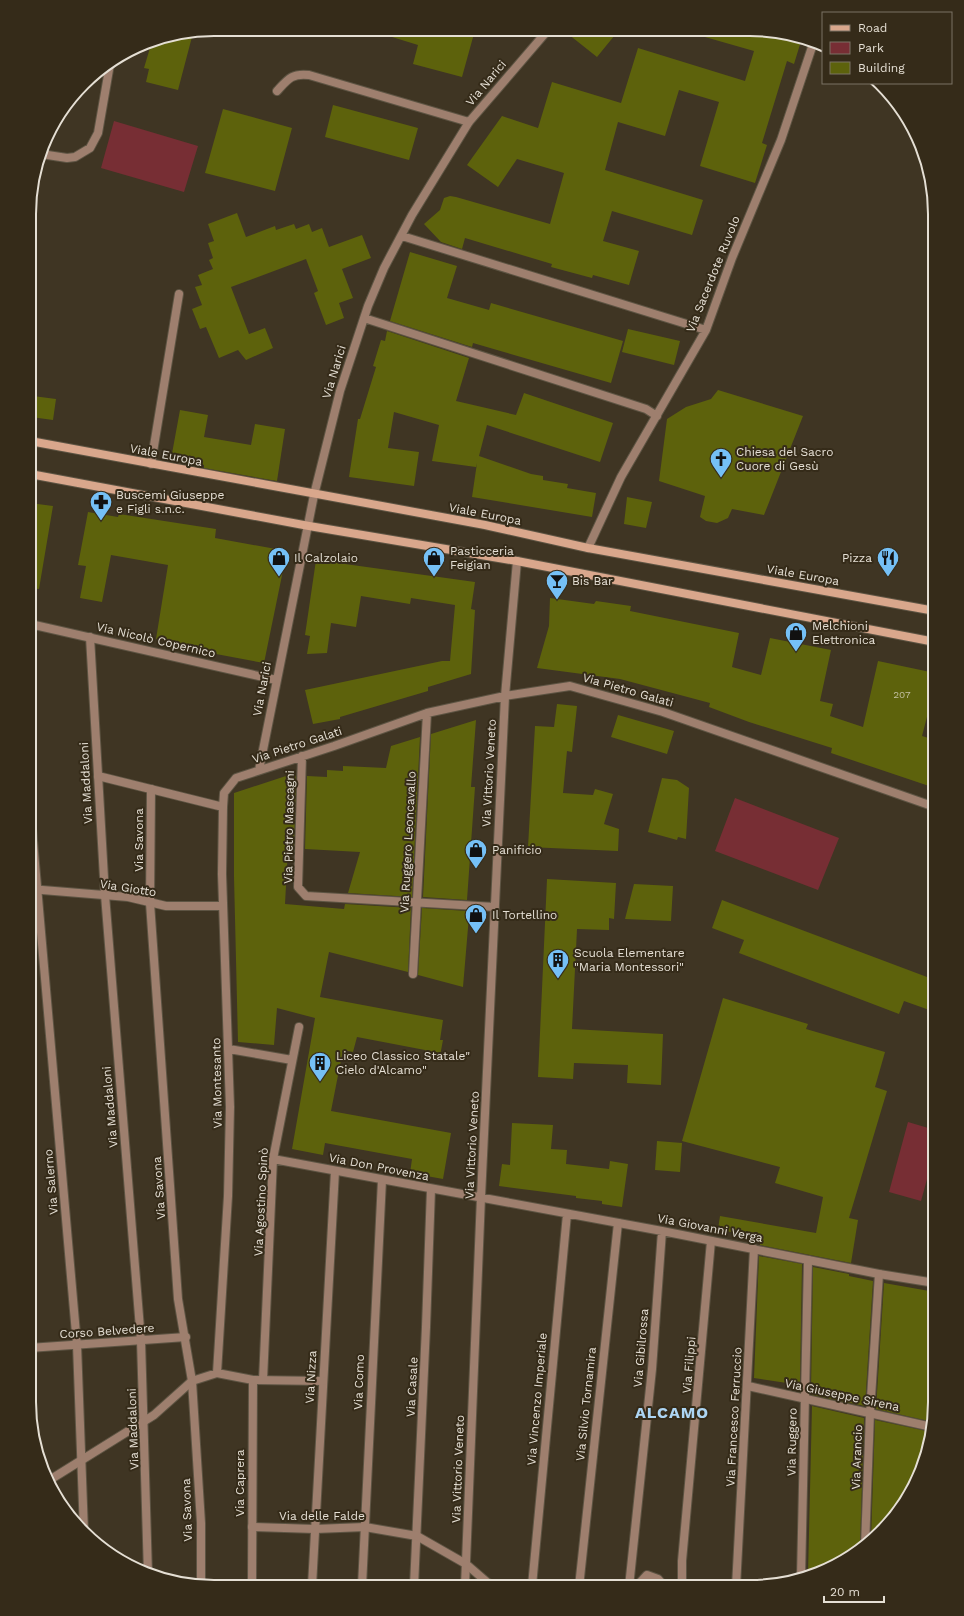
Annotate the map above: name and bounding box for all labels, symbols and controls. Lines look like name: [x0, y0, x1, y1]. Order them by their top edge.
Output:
legend: [822, 12, 952, 84]
text: Road: [858, 21, 887, 35]
text: Park: [858, 41, 884, 55]
street label: Via Narici: [463, 57, 509, 109]
text: Building: [858, 61, 905, 75]
street label: Via Sacerdote Ruvolo: [683, 214, 743, 334]
street label: Via Narici: [319, 344, 349, 400]
street label: Viale Europa: [129, 441, 204, 469]
place label: Chiesa del Sacro Cuore di Gesù: [736, 445, 834, 473]
church icon: Chiesa del Sacro Cuore di Gesù: [708, 446, 734, 479]
place label: Buscemi Giuseppe e Figli s.n.c.: [116, 488, 225, 516]
pharmacy icon: Buscemi Giuseppe e Figli s.n.c.: [88, 489, 114, 522]
street label: Viale Europa: [448, 500, 523, 528]
place label: Pasticceria Feigian: [450, 544, 514, 572]
shop icon: Il Calzolaio: [266, 545, 292, 578]
shop icon: Pasticceria Feigian: [421, 545, 447, 578]
restaurant icon: Pizza: [875, 545, 901, 578]
place label: Il Calzolaio: [294, 551, 358, 565]
place label: Pizza: [842, 551, 872, 565]
street label: Viale Europa: [766, 562, 841, 588]
bar icon: Bis Bar: [544, 568, 570, 601]
place label: Bis Bar: [572, 574, 613, 588]
street label: Via Nicolò Copernico: [95, 619, 217, 661]
place label: Melchioni Elettronica: [812, 619, 876, 647]
shop icon: Melchioni Elettronica: [783, 620, 809, 653]
street label: Via Narici: [250, 661, 274, 717]
street label: Via Pietro Galati: [581, 670, 675, 710]
house number: 207: [893, 689, 911, 700]
street label: Via Vittorio Veneto: [479, 719, 499, 827]
street label: Via Pietro Galati: [250, 724, 344, 766]
street label: Via Maddaloni: [77, 742, 95, 824]
street label: Via Pietro Mascagni: [281, 770, 297, 884]
street label: Via Ruggero Leoncavallo: [397, 771, 419, 913]
street label: Via Savona: [132, 808, 146, 872]
shop icon: Panificio: [463, 837, 489, 870]
place label: Panificio: [492, 843, 542, 857]
street label: Via Giotto: [99, 877, 157, 899]
shop icon: Il Tortellino: [463, 902, 489, 935]
place label: Il Tortellino: [492, 908, 557, 922]
place label: Scuola Elementare "Maria Montessori": [574, 946, 685, 974]
building icon: Scuola Elementare "Maria Montessori": [545, 947, 571, 980]
street label: Via Montesanto: [209, 1037, 225, 1129]
place label: Liceo Classico Statale" Cielo d'Alcamo": [336, 1049, 470, 1077]
building icon: Liceo Classico Statale" Cielo d'Alcamo": [307, 1050, 333, 1083]
street label: Via Maddaloni: [99, 1066, 121, 1148]
street label: Via Vittorio Veneto: [462, 1091, 482, 1199]
street label: Via Agostino Spinò: [251, 1147, 271, 1257]
street label: Via Salerno: [41, 1148, 61, 1216]
street label: Via Don Provenza: [328, 1150, 431, 1184]
street label: Via Savona: [150, 1156, 168, 1220]
street label: Via Giovanni Verga: [656, 1211, 764, 1245]
street label: Via Gibilrossa: [631, 1308, 651, 1388]
street label: Corso Belvedere: [59, 1321, 155, 1341]
street label: Via Vincenzo Imperiale: [524, 1332, 550, 1466]
street label: Via Filippi: [680, 1336, 698, 1394]
street label: Via Silvio Tornamira: [573, 1346, 599, 1462]
street label: Via Francesco Ferruccio: [723, 1347, 745, 1487]
street label: Via Nizza: [303, 1350, 319, 1404]
street label: Via Como: [351, 1354, 367, 1410]
street label: Via Casale: [403, 1356, 421, 1417]
street label: Via Giuseppe Sirena: [783, 1376, 901, 1414]
street label: Via Maddaloni: [125, 1388, 141, 1470]
district label: ALCAMO: [635, 1403, 709, 1422]
street label: Via Ruggero: [784, 1408, 800, 1476]
street label: Via Vittorio Veneto: [449, 1415, 467, 1523]
street label: Via Arancio: [849, 1424, 865, 1490]
street label: Via Caprera: [233, 1449, 247, 1517]
street label: Via Savona: [179, 1478, 195, 1542]
street label: Via delle Falde: [279, 1509, 365, 1523]
scale bar: [824, 1578, 884, 1604]
text: 20 m: [830, 1585, 860, 1599]

